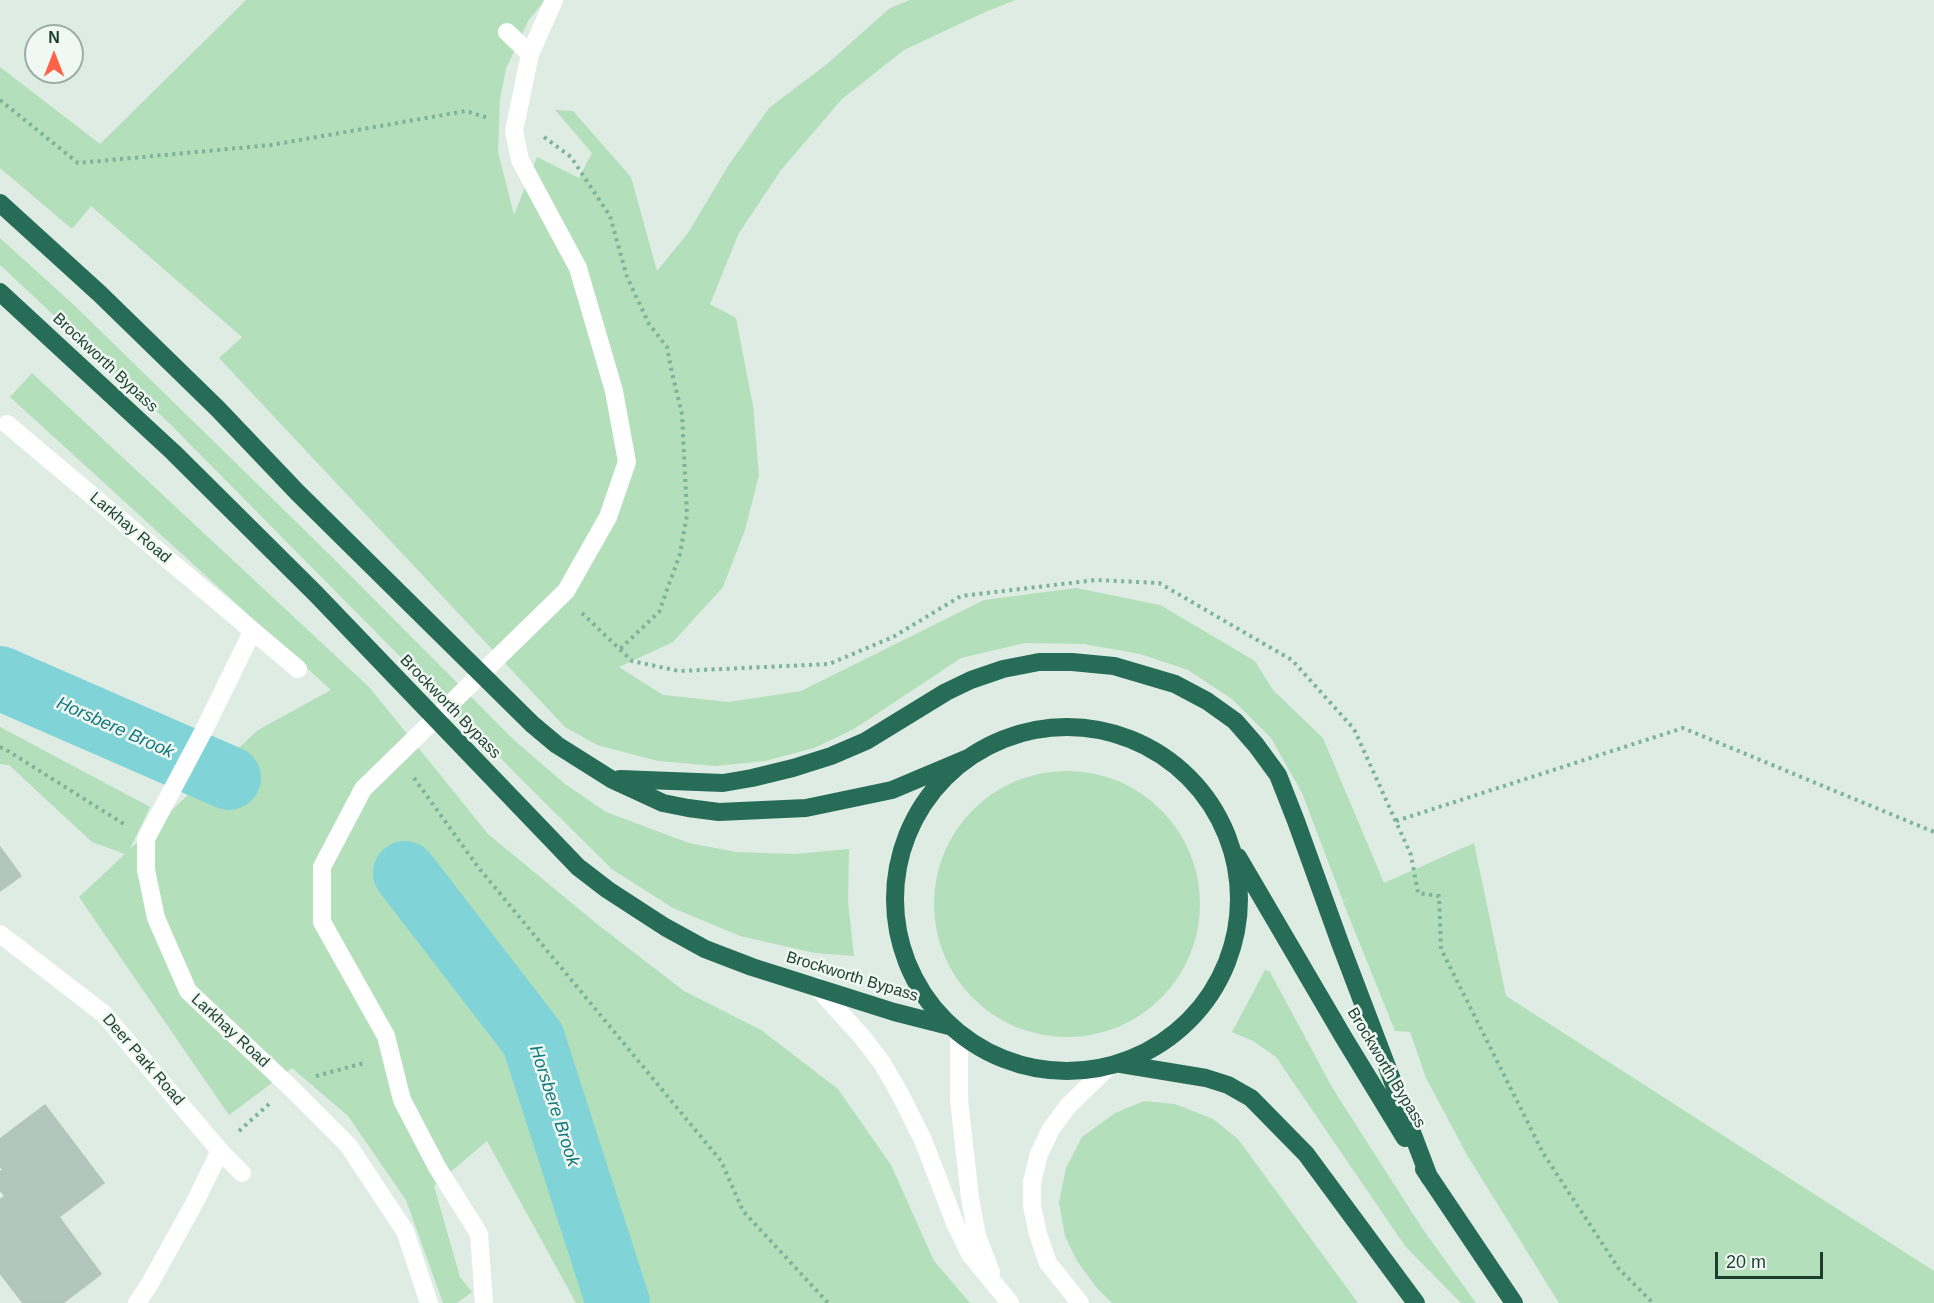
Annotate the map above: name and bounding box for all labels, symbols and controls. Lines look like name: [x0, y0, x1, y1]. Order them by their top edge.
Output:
north arrow: [24, 24, 84, 84]
text: N: [48, 29, 60, 46]
street label: Brockworth Bypass: [48, 309, 162, 417]
street label: Larkhay Road: [86, 489, 174, 567]
street label: Brockworth Bypass: [396, 651, 504, 763]
water label: Horsbere Brook: [53, 692, 177, 764]
street label: Brockworth Bypass: [784, 948, 920, 1006]
street label: Larkhay Road: [187, 990, 273, 1072]
street label: Brockworth Bypass: [1343, 1004, 1429, 1132]
street label: Deer Park Road: [98, 1010, 188, 1110]
water label: Horsbere Brook: [524, 1043, 584, 1169]
scale bar: [1718, 1240, 1826, 1278]
text: 20 m: [1726, 1252, 1766, 1272]

